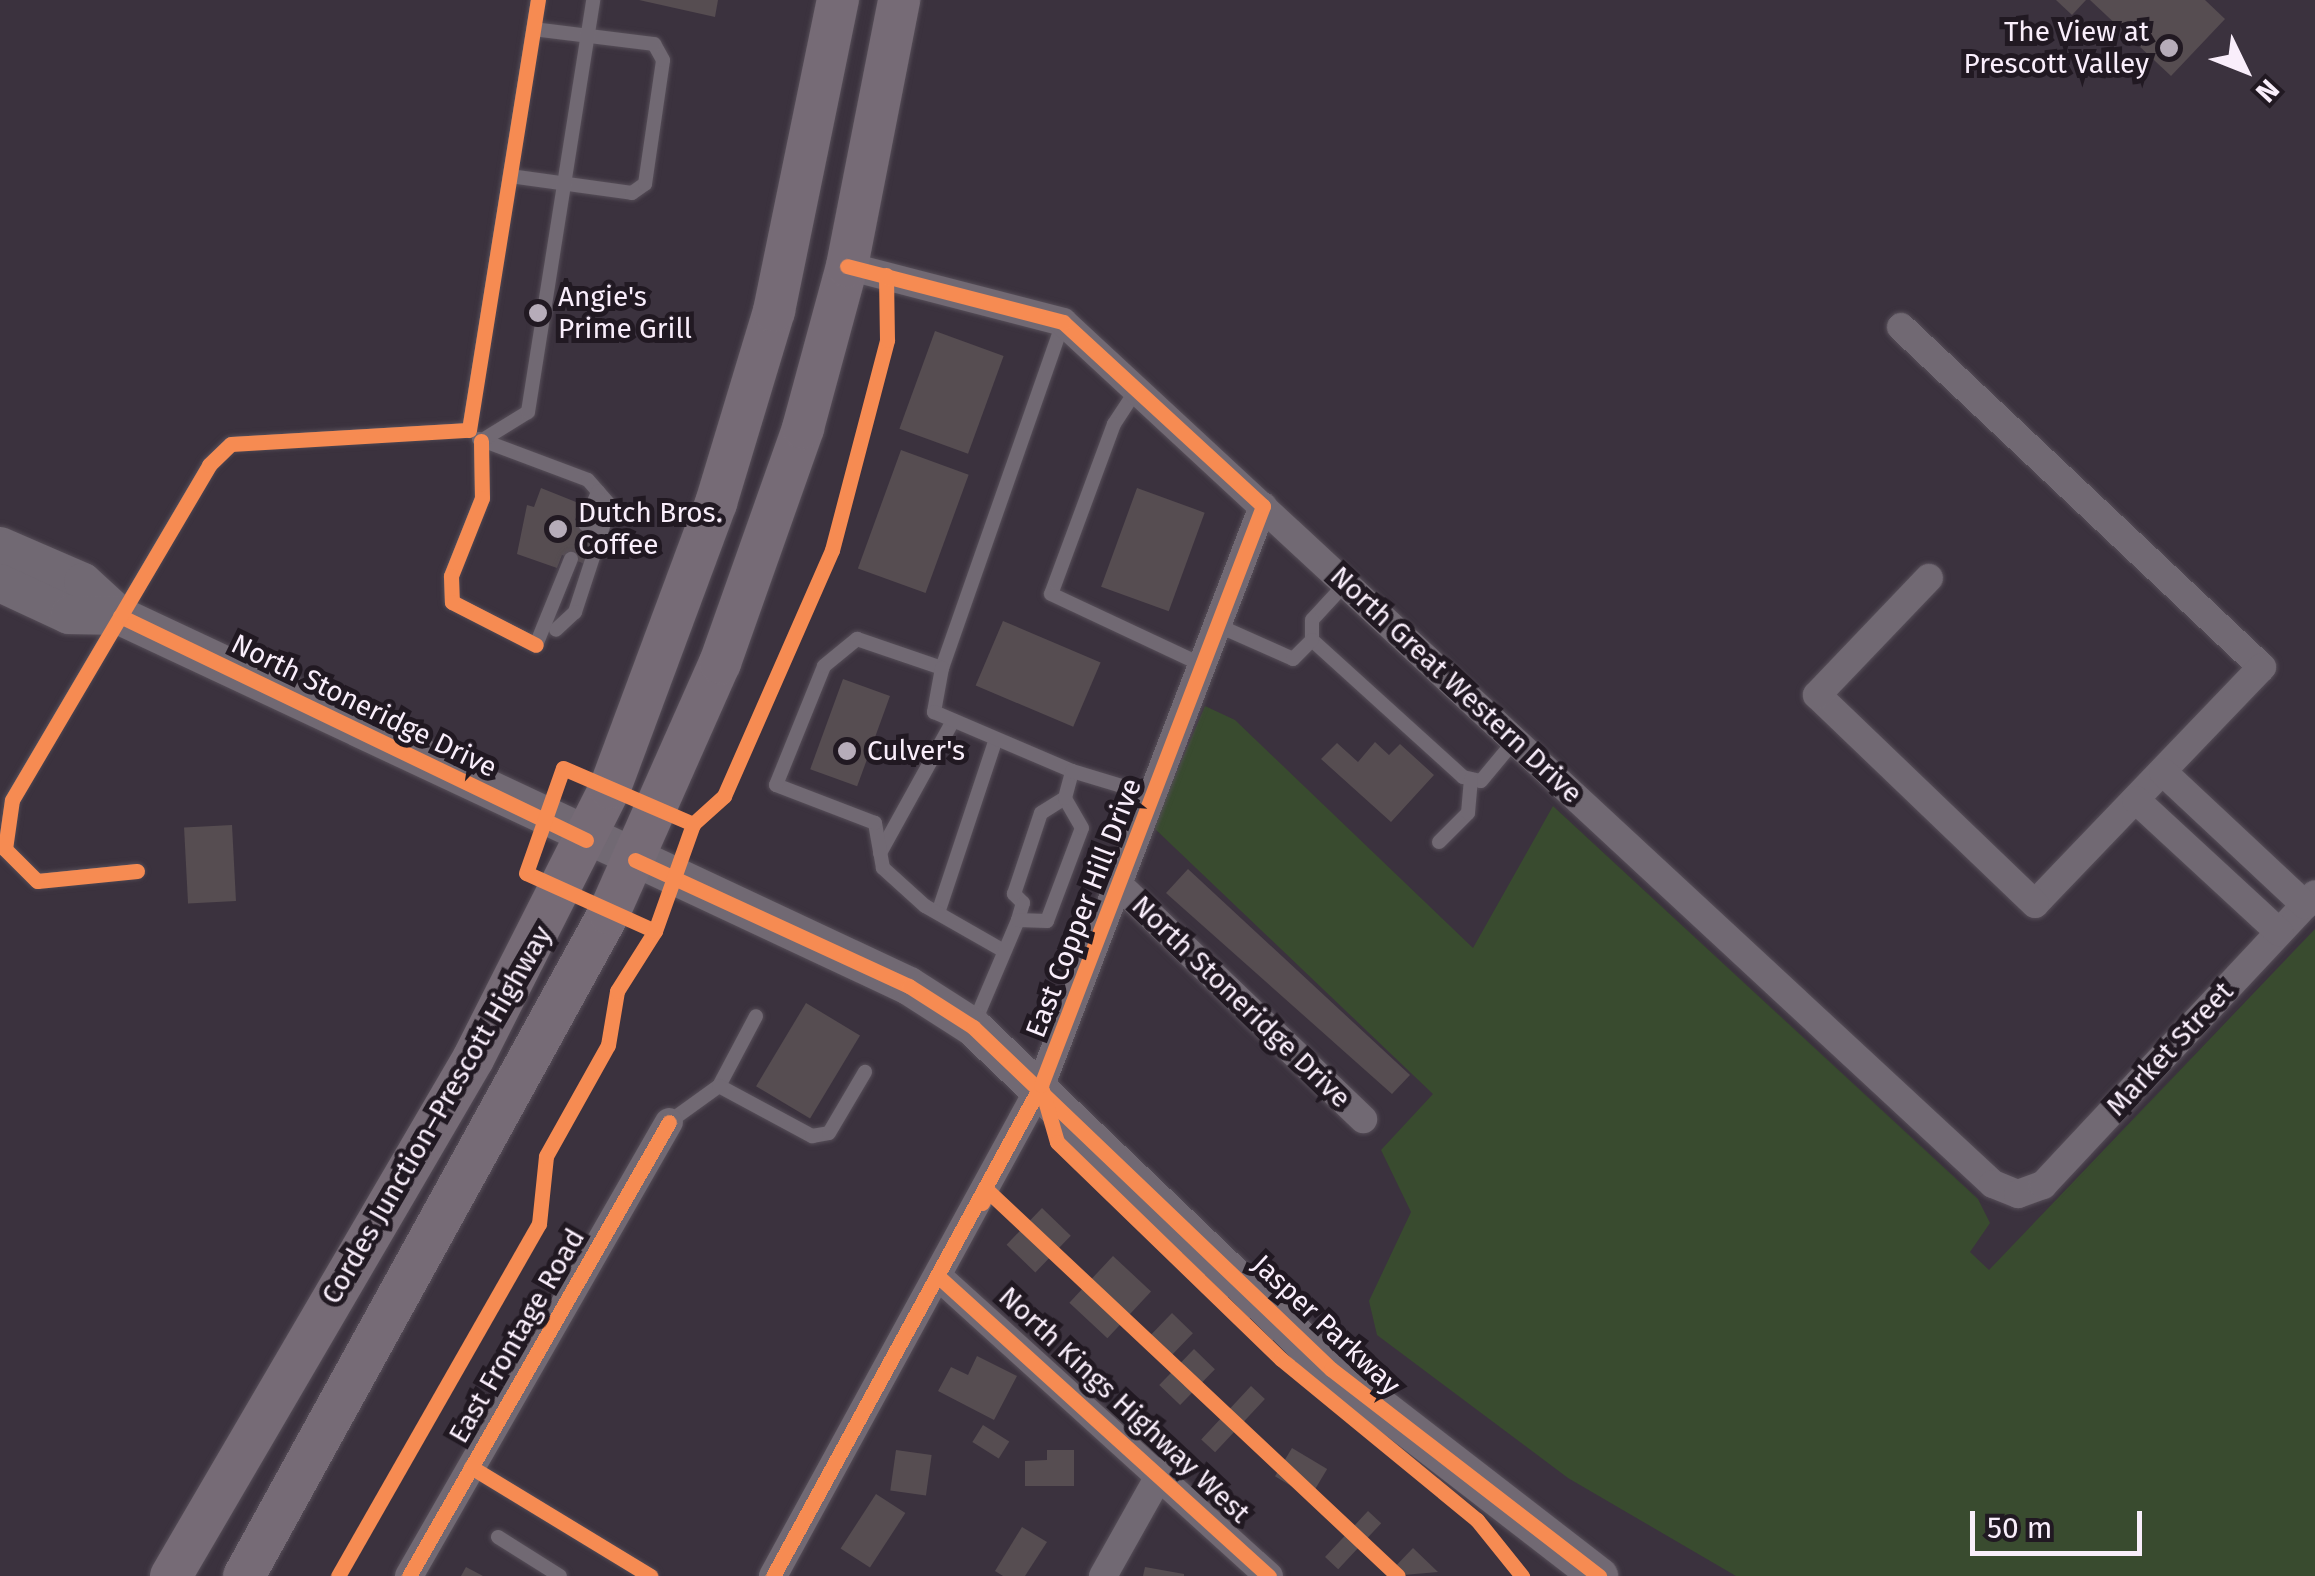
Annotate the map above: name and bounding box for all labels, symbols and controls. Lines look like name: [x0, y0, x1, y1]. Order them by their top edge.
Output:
place label: The View at Prescott Valley: [1964, 15, 2149, 81]
north arrow: [2195, 20, 2295, 120]
marker: The View at Prescott Valley: [2158, 37, 2180, 59]
text: N: [2249, 73, 2286, 109]
place label: Angie's Prime Grill: [558, 280, 692, 346]
marker: Angie's Prime Grill: [527, 302, 549, 324]
place label: Dutch Bros. Coffee: [578, 496, 722, 562]
marker: Dutch Bros. Coffee: [547, 518, 569, 540]
street label: North Great Western Drive: [1323, 559, 1589, 811]
street label: North Stoneridge Drive: [226, 627, 502, 785]
place label: Culver's: [867, 734, 965, 768]
marker: Culver's: [836, 740, 858, 762]
street label: East Copper Hill Drive: [1019, 774, 1149, 1042]
street label: North Stoneridge Drive: [1125, 889, 1357, 1115]
street label: Cordes Junction–Prescott Highway: [315, 920, 559, 1310]
street label: Market Street: [2100, 975, 2240, 1123]
street label: East Frontage Road: [442, 1223, 592, 1449]
street label: Jasper Parkway: [1245, 1248, 1407, 1402]
street label: North Kings Highway West: [992, 1280, 1256, 1530]
scale bar: [1975, 1491, 2148, 1553]
text: 50 m: [1987, 1510, 2052, 1546]

